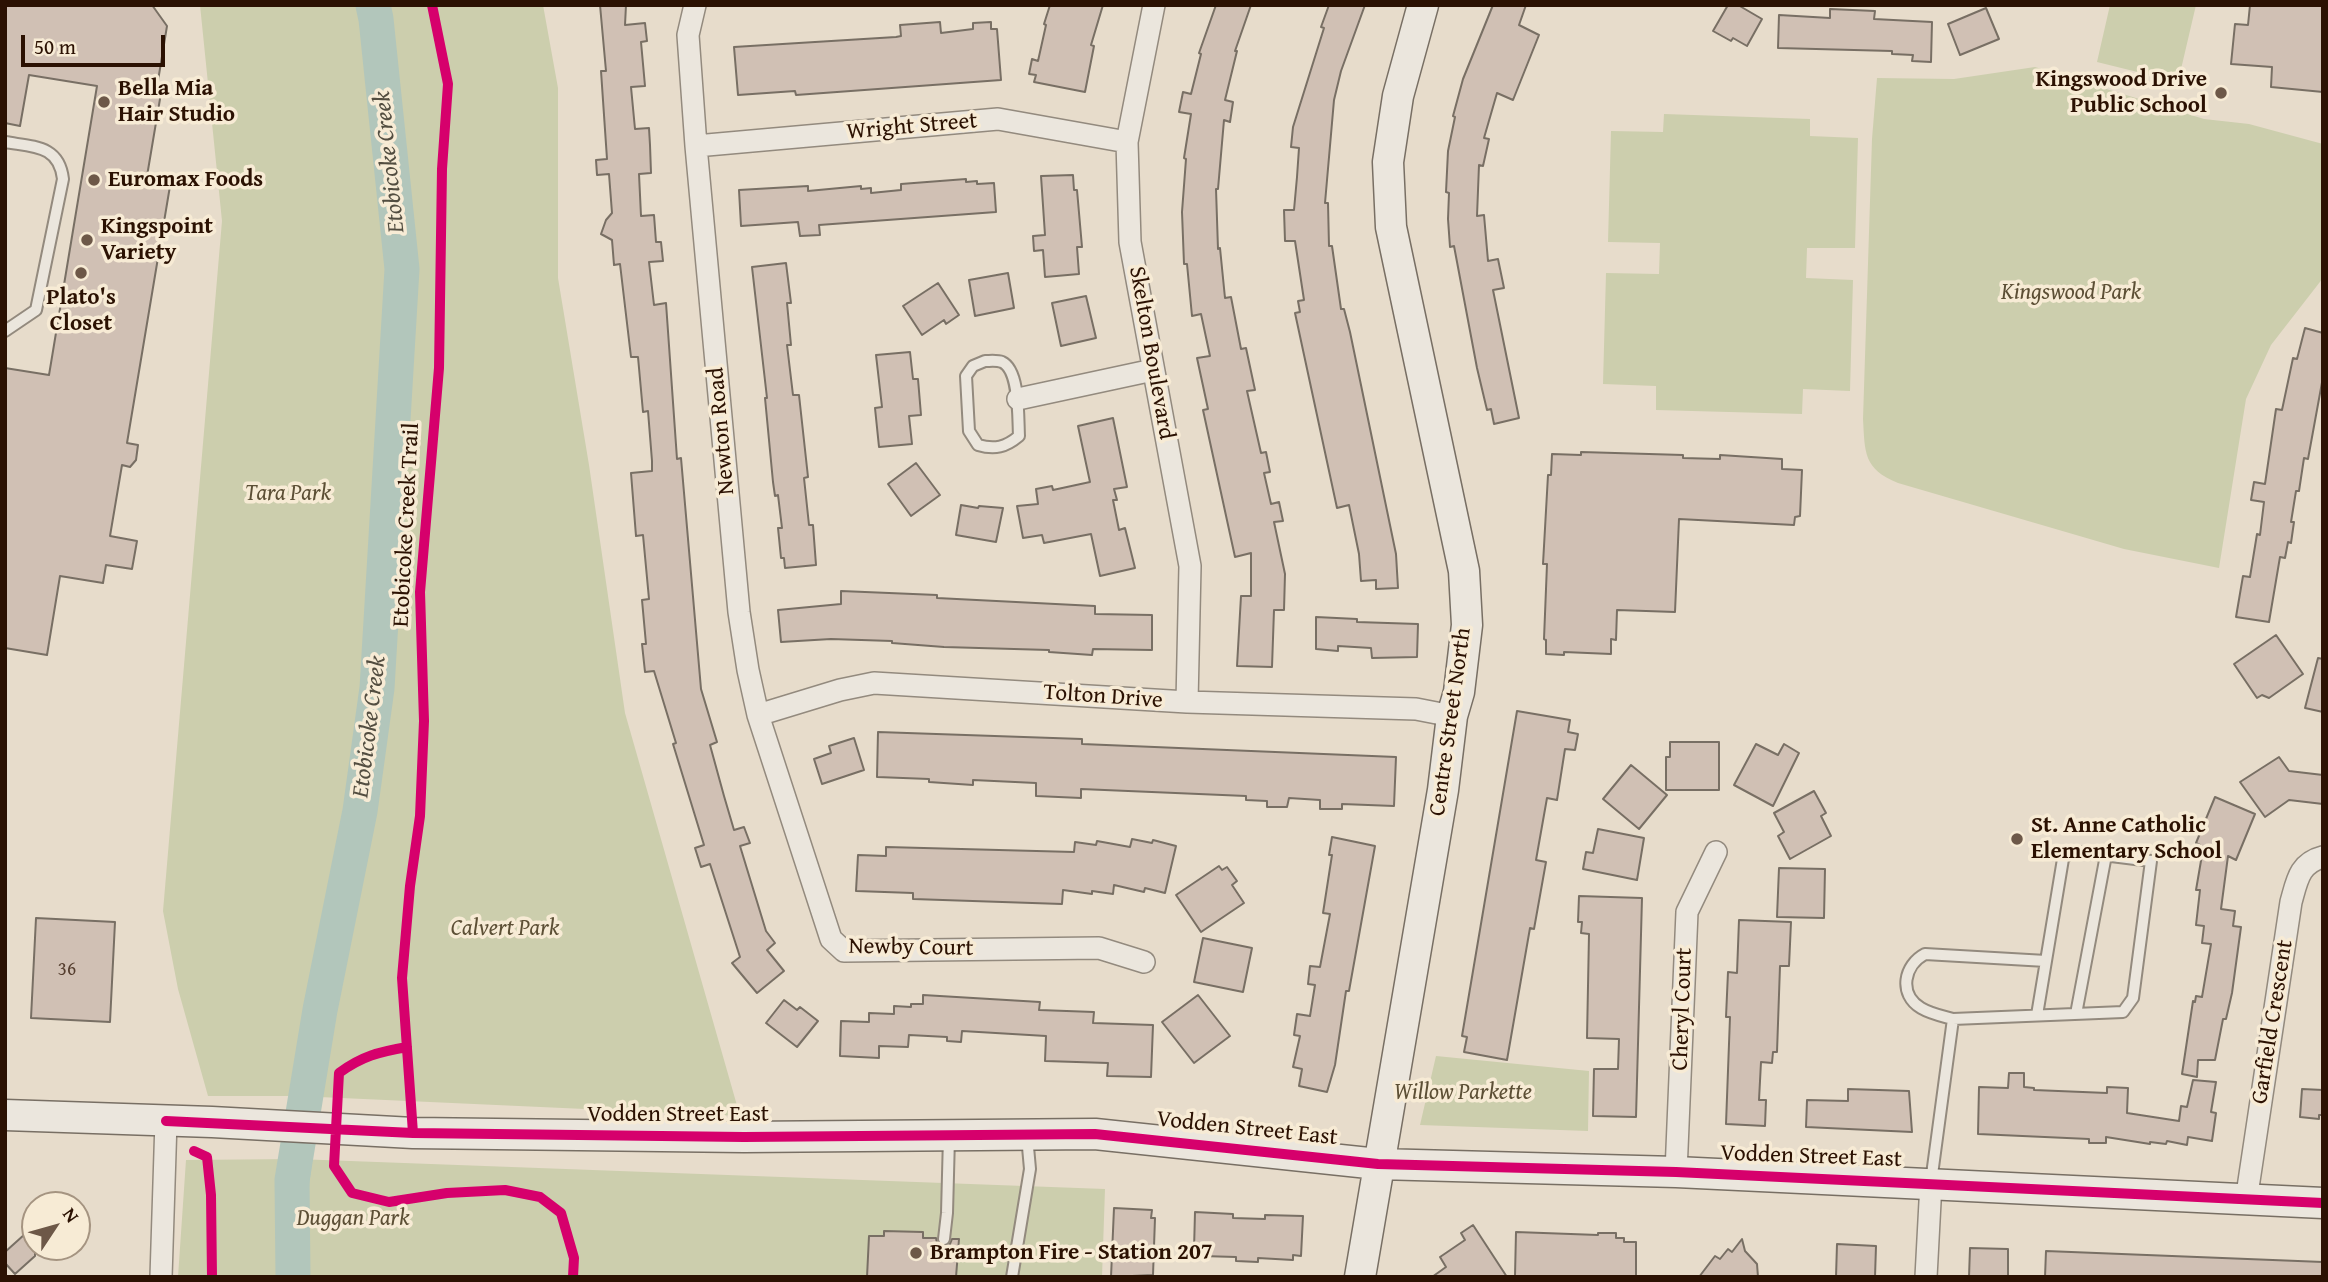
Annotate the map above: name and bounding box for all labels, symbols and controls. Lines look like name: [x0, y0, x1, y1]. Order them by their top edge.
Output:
scale bar: [24, 21, 168, 65]
text: 50 m: [34, 31, 76, 62]
place label: Kingswood Drive Public School: [2036, 66, 2207, 120]
place label: Bella Mia Hair Studio: [118, 75, 235, 129]
marker: Kingswood Drive Public School: [2213, 85, 2229, 101]
water label: Etobicoke Creek: [368, 90, 412, 234]
marker: Bella Mia Hair Studio: [96, 94, 112, 110]
street label: Wright Street: [845, 108, 979, 146]
place label: Euromax Foods: [108, 166, 263, 194]
marker: Euromax Foods: [86, 172, 102, 188]
place label: Kingspoint Variety: [101, 213, 213, 267]
marker: Kingspoint Variety: [79, 232, 95, 248]
street label: Skelton Boulevard: [1122, 264, 1180, 442]
marker: Plato's Closet: [73, 265, 89, 281]
park label: Kingswood Park: [2001, 279, 2141, 307]
place label: Plato's Closet: [46, 284, 116, 338]
street label: Newton Road: [703, 366, 741, 496]
street label: Etobicoke Creek Trail: [388, 422, 426, 628]
park label: Tara Park: [245, 480, 331, 508]
street label: Centre Street North: [1424, 626, 1478, 818]
water label: Etobicoke Creek: [347, 655, 393, 799]
street label: Tolton Drive: [1042, 679, 1164, 715]
place label: St. Anne Catholic Elementary School: [2031, 812, 2222, 866]
marker: St. Anne Catholic Elementary School: [2009, 831, 2025, 847]
park label: Calvert Park: [451, 915, 559, 943]
street label: Newby Court: [848, 933, 974, 963]
street label: Garfield Crescent: [2246, 938, 2300, 1106]
street label: Cheryl Court: [1667, 947, 1699, 1071]
house number: 36: [58, 959, 76, 981]
park label: Willow Parkette: [1394, 1079, 1532, 1107]
street label: Vodden Street East: [587, 1101, 769, 1129]
street label: Vodden Street East: [1155, 1106, 1339, 1152]
street label: Vodden Street East: [1720, 1140, 1902, 1174]
north arrow: [21, 1191, 91, 1261]
text: N: [56, 1201, 86, 1228]
park label: Duggan Park: [296, 1205, 410, 1233]
place label: Brampton Fire - Station 207: [930, 1239, 1213, 1267]
marker: Brampton Fire - Station 207: [908, 1245, 924, 1261]

